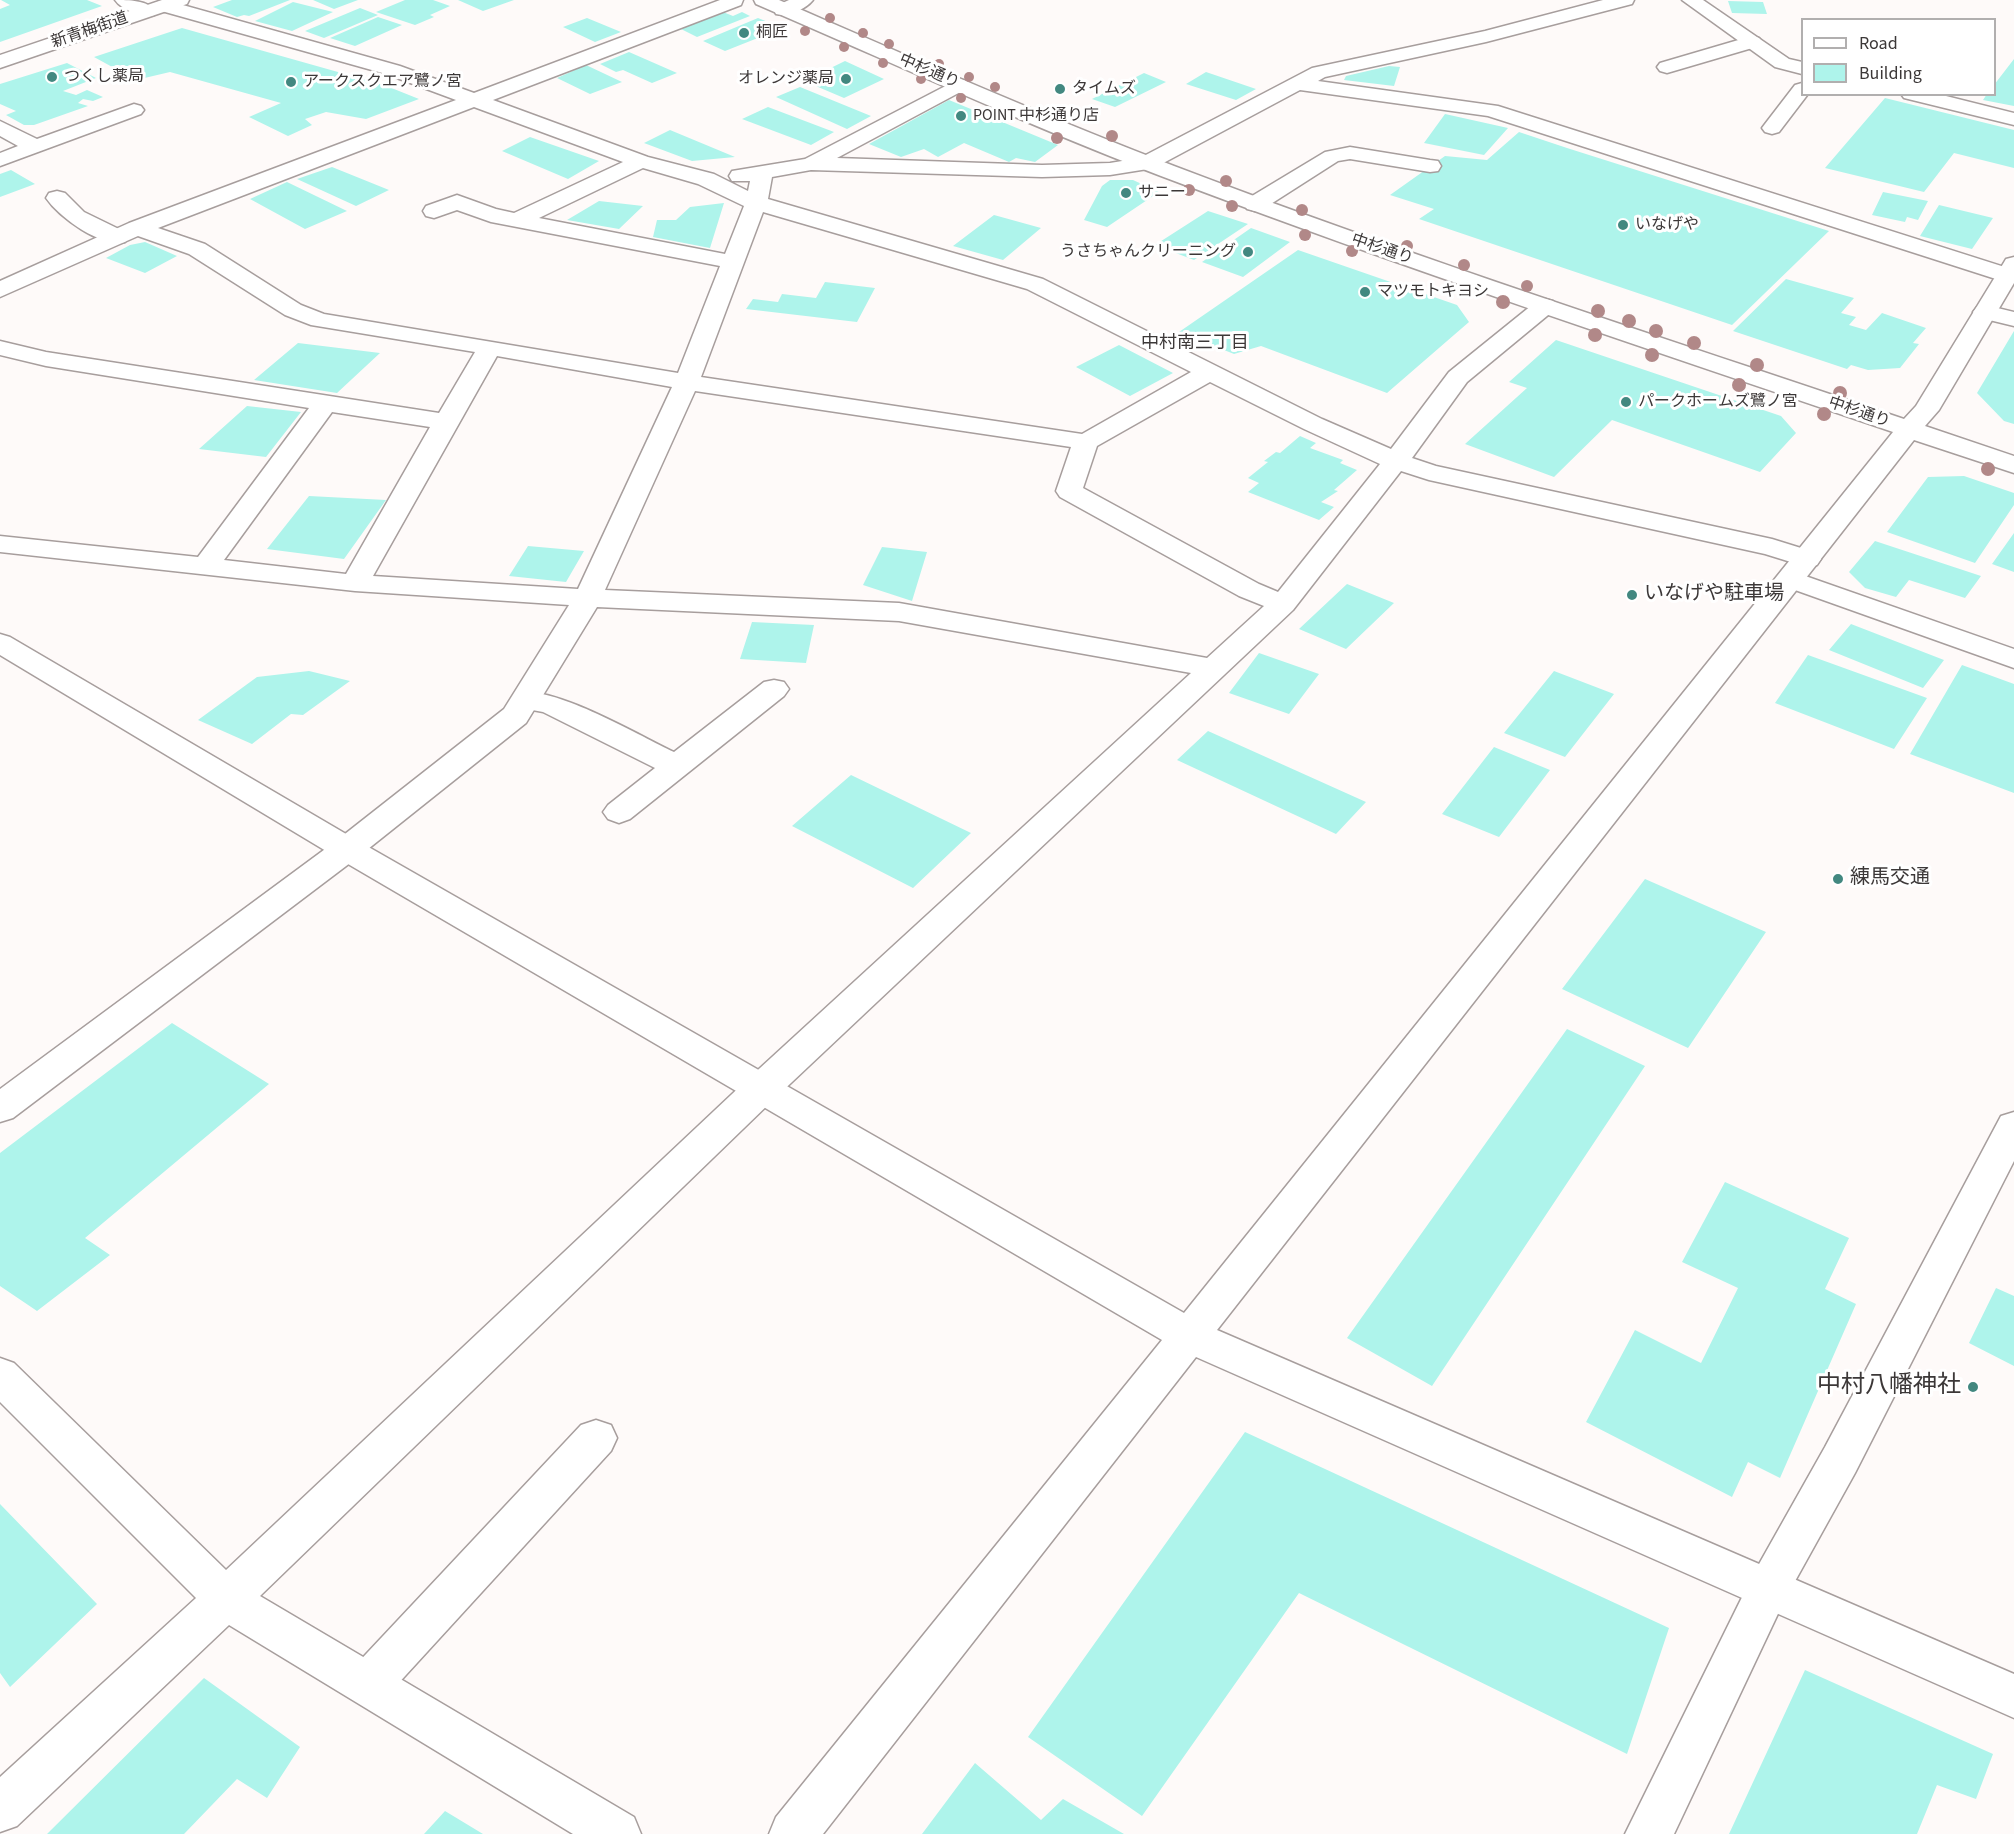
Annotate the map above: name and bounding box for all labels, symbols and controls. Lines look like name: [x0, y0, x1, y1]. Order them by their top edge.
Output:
street label: 新青梅街道: [49, 9, 131, 53]
legend: [1801, 18, 1996, 96]
place label: 桐匠: [756, 23, 788, 43]
marker: 桐匠: [737, 26, 751, 40]
text: Road: [1859, 31, 1898, 56]
street label: 中杉通り: [896, 51, 962, 93]
text: Building: [1859, 61, 1922, 86]
place label: つくし薬局: [64, 67, 144, 87]
place label: オレンジ薬局: [738, 69, 834, 89]
marker: つくし薬局: [45, 70, 59, 84]
place label: アークスクエア鷺ノ宮: [303, 72, 462, 92]
marker: オレンジ薬局: [839, 72, 853, 86]
marker: アークスクエア鷺ノ宮: [284, 75, 298, 89]
place label: タイムズ: [1072, 79, 1136, 99]
marker: タイムズ: [1053, 82, 1067, 96]
place label: POINT 中杉通り店: [973, 106, 1099, 126]
marker: POINT 中杉通り店: [954, 109, 968, 123]
place label: サニー: [1138, 183, 1186, 203]
marker: サニー: [1119, 186, 1133, 200]
place label: いなげや: [1635, 215, 1699, 235]
marker: いなげや: [1616, 218, 1630, 232]
street label: 中杉通り: [1349, 231, 1415, 269]
place label: うさちゃんクリーニング: [1060, 242, 1236, 262]
marker: うさちゃんクリーニング: [1241, 245, 1255, 259]
place label: マツモトキヨシ: [1377, 282, 1489, 302]
marker: マツモトキヨシ: [1358, 285, 1372, 299]
district label: 中村南三丁目: [1141, 333, 1249, 355]
place label: パークホームズ鷺ノ宮: [1638, 392, 1798, 412]
street label: 中杉通り: [1826, 394, 1892, 432]
marker: パークホームズ鷺ノ宮: [1619, 395, 1633, 409]
place label: いなげや駐車場: [1644, 583, 1784, 607]
marker: いなげや駐車場: [1625, 588, 1639, 602]
place label: 練馬交通: [1850, 867, 1930, 891]
marker: 練馬交通: [1831, 872, 1845, 886]
place label: 中村八幡神社: [1817, 1373, 1961, 1401]
marker: 中村八幡神社: [1966, 1380, 1980, 1394]

